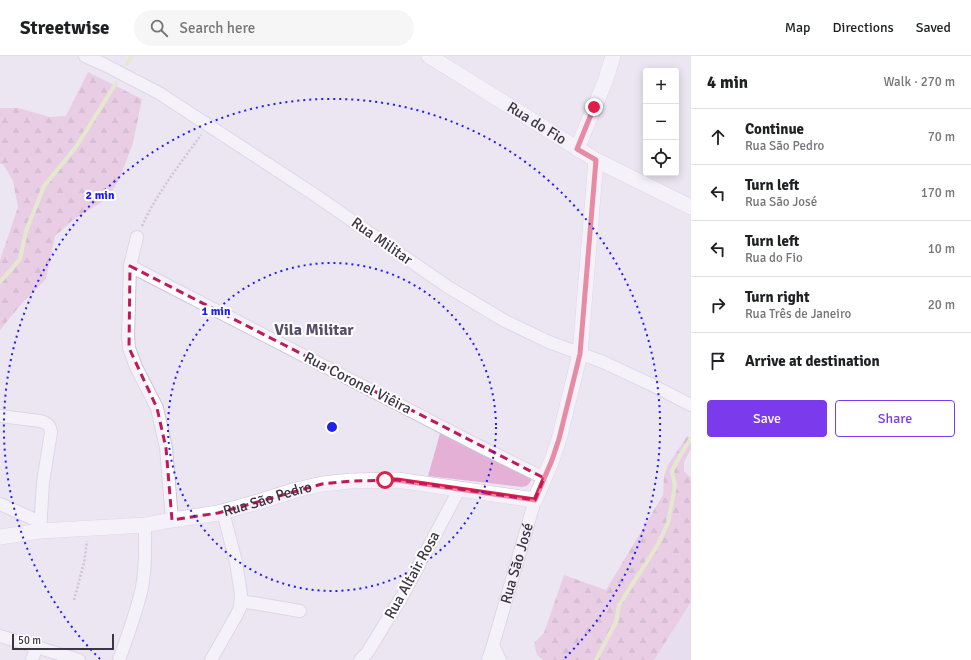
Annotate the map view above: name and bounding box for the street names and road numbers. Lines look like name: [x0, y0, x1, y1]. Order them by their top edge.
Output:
street label: Rua do Fio: [504, 98, 570, 148]
street label: Rua Militar: [348, 213, 416, 269]
street label: Rua Coronel Viêira: [301, 348, 415, 418]
street label: Rua São Pedro: [221, 478, 314, 520]
street label: Rua São José: [496, 521, 537, 606]
street label: Rua Altair Rosa: [380, 528, 444, 622]

